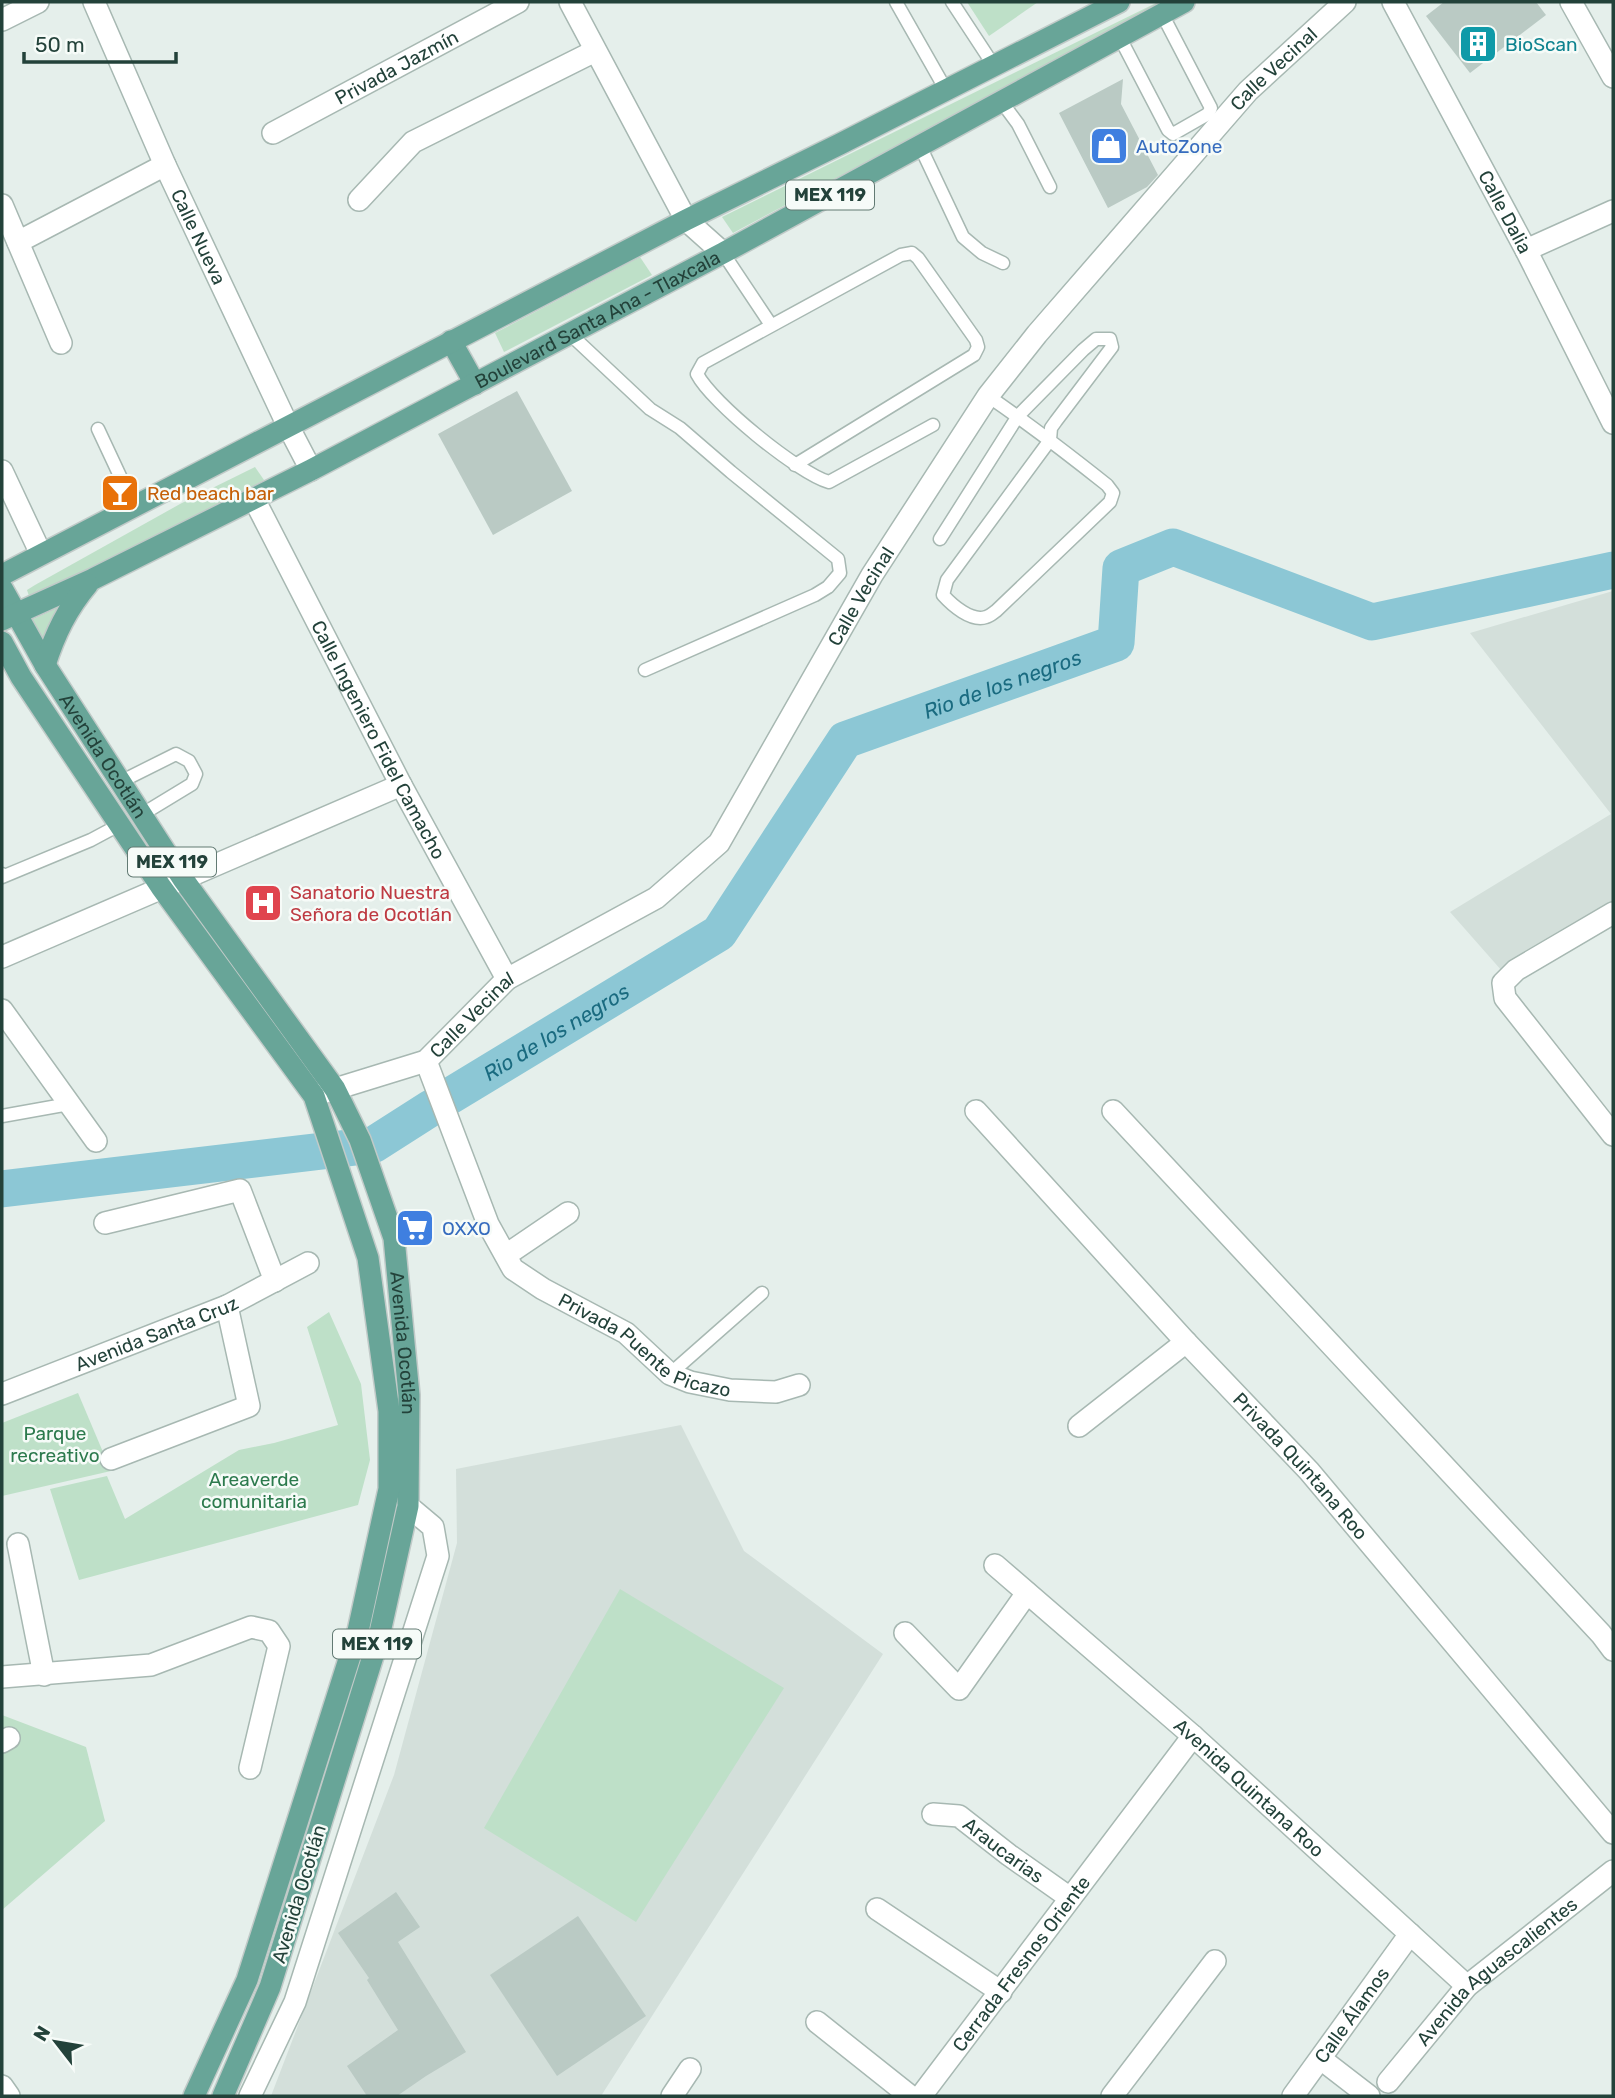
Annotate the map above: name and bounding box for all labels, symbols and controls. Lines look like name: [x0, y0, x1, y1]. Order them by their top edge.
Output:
scale bar: [24, 21, 177, 65]
street label: Calle Vecinal: [1225, 22, 1322, 115]
building icon: BioScan: [1457, 23, 1499, 65]
street label: Privada Jazmín: [331, 25, 462, 109]
text: 50 m: [35, 32, 85, 57]
place label: BioScan: [1505, 33, 1578, 56]
shop icon: AutoZone: [1088, 125, 1130, 167]
place label: AutoZone: [1136, 135, 1222, 158]
street label: Calle Dalia: [1474, 166, 1537, 257]
road number: MEX 119: [786, 180, 874, 210]
street label: Calle Nueva: [166, 185, 231, 288]
street label: Boulevard Santa Ana - Tlaxcala: [471, 245, 724, 393]
bar icon: Red beach bar: [99, 472, 141, 514]
place label: Red beach bar: [147, 482, 275, 505]
street label: Calle Vecinal: [823, 542, 899, 650]
street label: Calle Ingeniero Fidel Camacho: [307, 616, 451, 863]
water label: Rio de los negros: [920, 644, 1085, 724]
street label: Avenida Ocotlán: [55, 689, 152, 822]
road number: MEX 119: [128, 848, 216, 876]
place label: Sanatorio Nuestra Señora de Ocotlán: [290, 881, 452, 926]
hospital icon: Sanatorio Nuestra Señora de Ocotlán: [242, 882, 284, 924]
street label: Calle Vecinal: [424, 966, 517, 1062]
water label: Rio de los negros: [478, 978, 634, 1086]
supermarket icon: OXXO: [394, 1207, 436, 1249]
place label: OXXO: [442, 1217, 491, 1240]
street label: Avenida Ocotlán: [386, 1270, 421, 1415]
street label: Privada Puente Picazo: [555, 1288, 733, 1401]
street label: Avenida Santa Cruz: [72, 1291, 242, 1376]
street label: Privada Quintana Roo: [1229, 1387, 1373, 1544]
park label: Parque recreativo: [10, 1422, 100, 1467]
park label: Areaverde comunitaria: [201, 1468, 307, 1513]
road number: MEX 119: [333, 1630, 421, 1658]
street label: Avenida Quintana Roo: [1170, 1714, 1329, 1862]
street label: Araucarias: [959, 1812, 1048, 1887]
street label: Avenida Ocotlán: [267, 1822, 331, 1966]
street label: Cerrada Fresnos Oriente: [947, 1871, 1095, 2056]
street label: Avenida Aguascalientes: [1411, 1892, 1582, 2050]
street label: Calle Álamos: [1309, 1963, 1394, 2067]
north arrow: [21, 2007, 91, 2077]
text: N: [28, 2022, 55, 2045]

